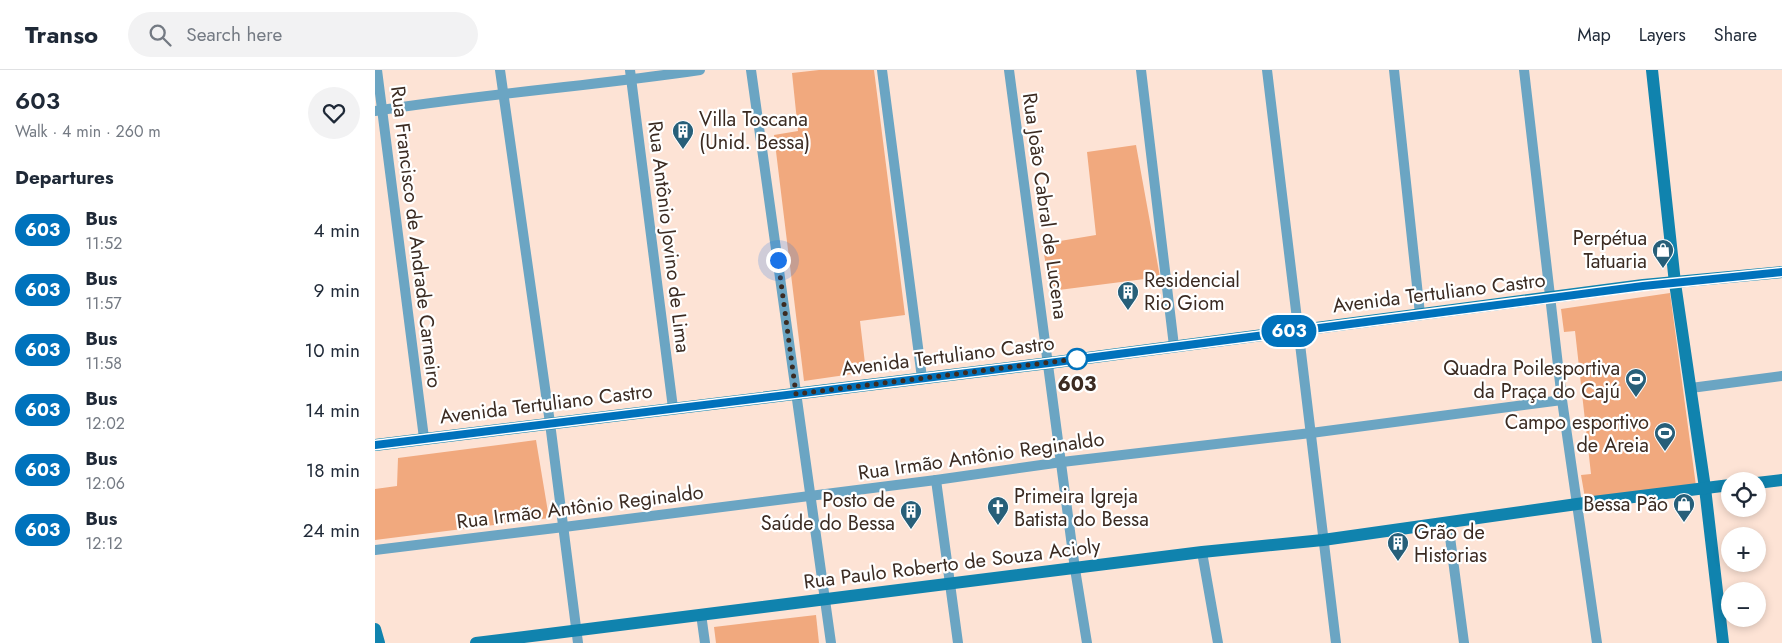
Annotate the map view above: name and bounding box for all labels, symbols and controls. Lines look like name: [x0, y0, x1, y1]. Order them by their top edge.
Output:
search box: [128, 12, 478, 57]
text: Transo: [25, 17, 98, 52]
icon: search: [146, 21, 174, 49]
text: Search here: [186, 21, 282, 48]
text: Map: [1577, 22, 1611, 48]
text: Layers: [1639, 22, 1686, 48]
text: Share: [1714, 22, 1757, 48]
text: 603: [15, 83, 60, 118]
street label: Rua Francisco de Andrade Carneiro: [383, 84, 449, 390]
button: heart: [308, 87, 360, 139]
street label: Rua João Cabral de Lucena: [1015, 91, 1075, 321]
place label: Villa Toscana (Unid. Bessa): [699, 105, 810, 157]
street label: Rua Antônio Jovino de Lima: [640, 119, 698, 355]
building icon: Villa Toscana (Unid. Bessa): [671, 119, 695, 150]
text: Walk · 4 min · 260 m: [15, 120, 161, 143]
text: Departures: [15, 164, 114, 191]
text: Bus: [85, 205, 117, 232]
text: 603: [25, 217, 60, 243]
text: 4 min: [313, 217, 360, 244]
place label: Perpétua Tatuaria: [1573, 224, 1647, 276]
text: 11:52: [85, 232, 122, 255]
shop icon: Perpétua Tatuaria: [1651, 238, 1675, 269]
your location: [766, 248, 791, 273]
text: Bus: [85, 265, 117, 292]
place label: Residencial Rio Giom: [1144, 266, 1240, 318]
street label: Avenida Tertuliano Castro: [1331, 266, 1547, 320]
text: 603: [25, 277, 60, 303]
text: 9 min: [314, 277, 360, 304]
building icon: Residencial Rio Giom: [1116, 280, 1140, 311]
text: 11:57: [85, 292, 122, 315]
line badge: 603: [1260, 315, 1318, 347]
text: 603: [1271, 318, 1307, 344]
text: Bus: [85, 325, 117, 352]
street label: Avenida Tertuliano Castro: [840, 329, 1056, 383]
text: 603: [25, 337, 60, 363]
text: 10 min: [305, 337, 360, 364]
marker: 603: [1066, 348, 1088, 370]
text: 11:58: [85, 352, 122, 375]
place label: Quadra Poilesportiva da Praça do Cajú: [1443, 354, 1620, 406]
sports icon: Quadra Poilesportiva da Praça do Cajú: [1624, 367, 1648, 398]
place label: 603: [1057, 370, 1097, 399]
street label: Avenida Tertuliano Castro: [438, 377, 654, 431]
text: Bus: [85, 385, 117, 412]
text: 603: [25, 397, 60, 423]
text: 14 min: [305, 397, 360, 424]
place label: Campo esportivo de Areia: [1505, 408, 1649, 460]
text: 12:02: [85, 412, 125, 435]
sports icon: Campo esportivo de Areia: [1653, 421, 1677, 452]
street label: Rua Irmão Antônio Reginaldo: [856, 424, 1106, 488]
text: Bus: [85, 445, 117, 472]
text: 603: [25, 457, 60, 483]
text: 18 min: [306, 457, 360, 484]
text: 12:06: [85, 472, 125, 495]
map controls: [1721, 472, 1766, 627]
button: locate: [1721, 472, 1766, 517]
street label: Rua Irmão Antônio Reginaldo: [455, 477, 705, 537]
place label: Primeira Igreja Batista do Bessa: [1014, 482, 1149, 534]
place label: Posto de Saúde do Bessa: [761, 486, 895, 538]
place label: Bessa Pão: [1583, 490, 1668, 519]
shop icon: Bessa Pão: [1672, 492, 1696, 523]
church icon: Primeira Igreja Batista do Bessa: [986, 495, 1010, 526]
building icon: Posto de Saúde do Bessa: [899, 499, 923, 530]
text: Bus: [85, 505, 117, 532]
text: 603: [25, 517, 60, 543]
text: 24 min: [303, 517, 360, 544]
place label: Grão de Historias: [1414, 518, 1487, 570]
button: +: [1721, 527, 1766, 572]
street label: Rua Paulo Roberto de Souza Acioly: [802, 531, 1102, 597]
building icon: Grão de Historias: [1386, 531, 1410, 562]
text: 12:12: [85, 532, 123, 555]
button: −: [1721, 582, 1766, 627]

